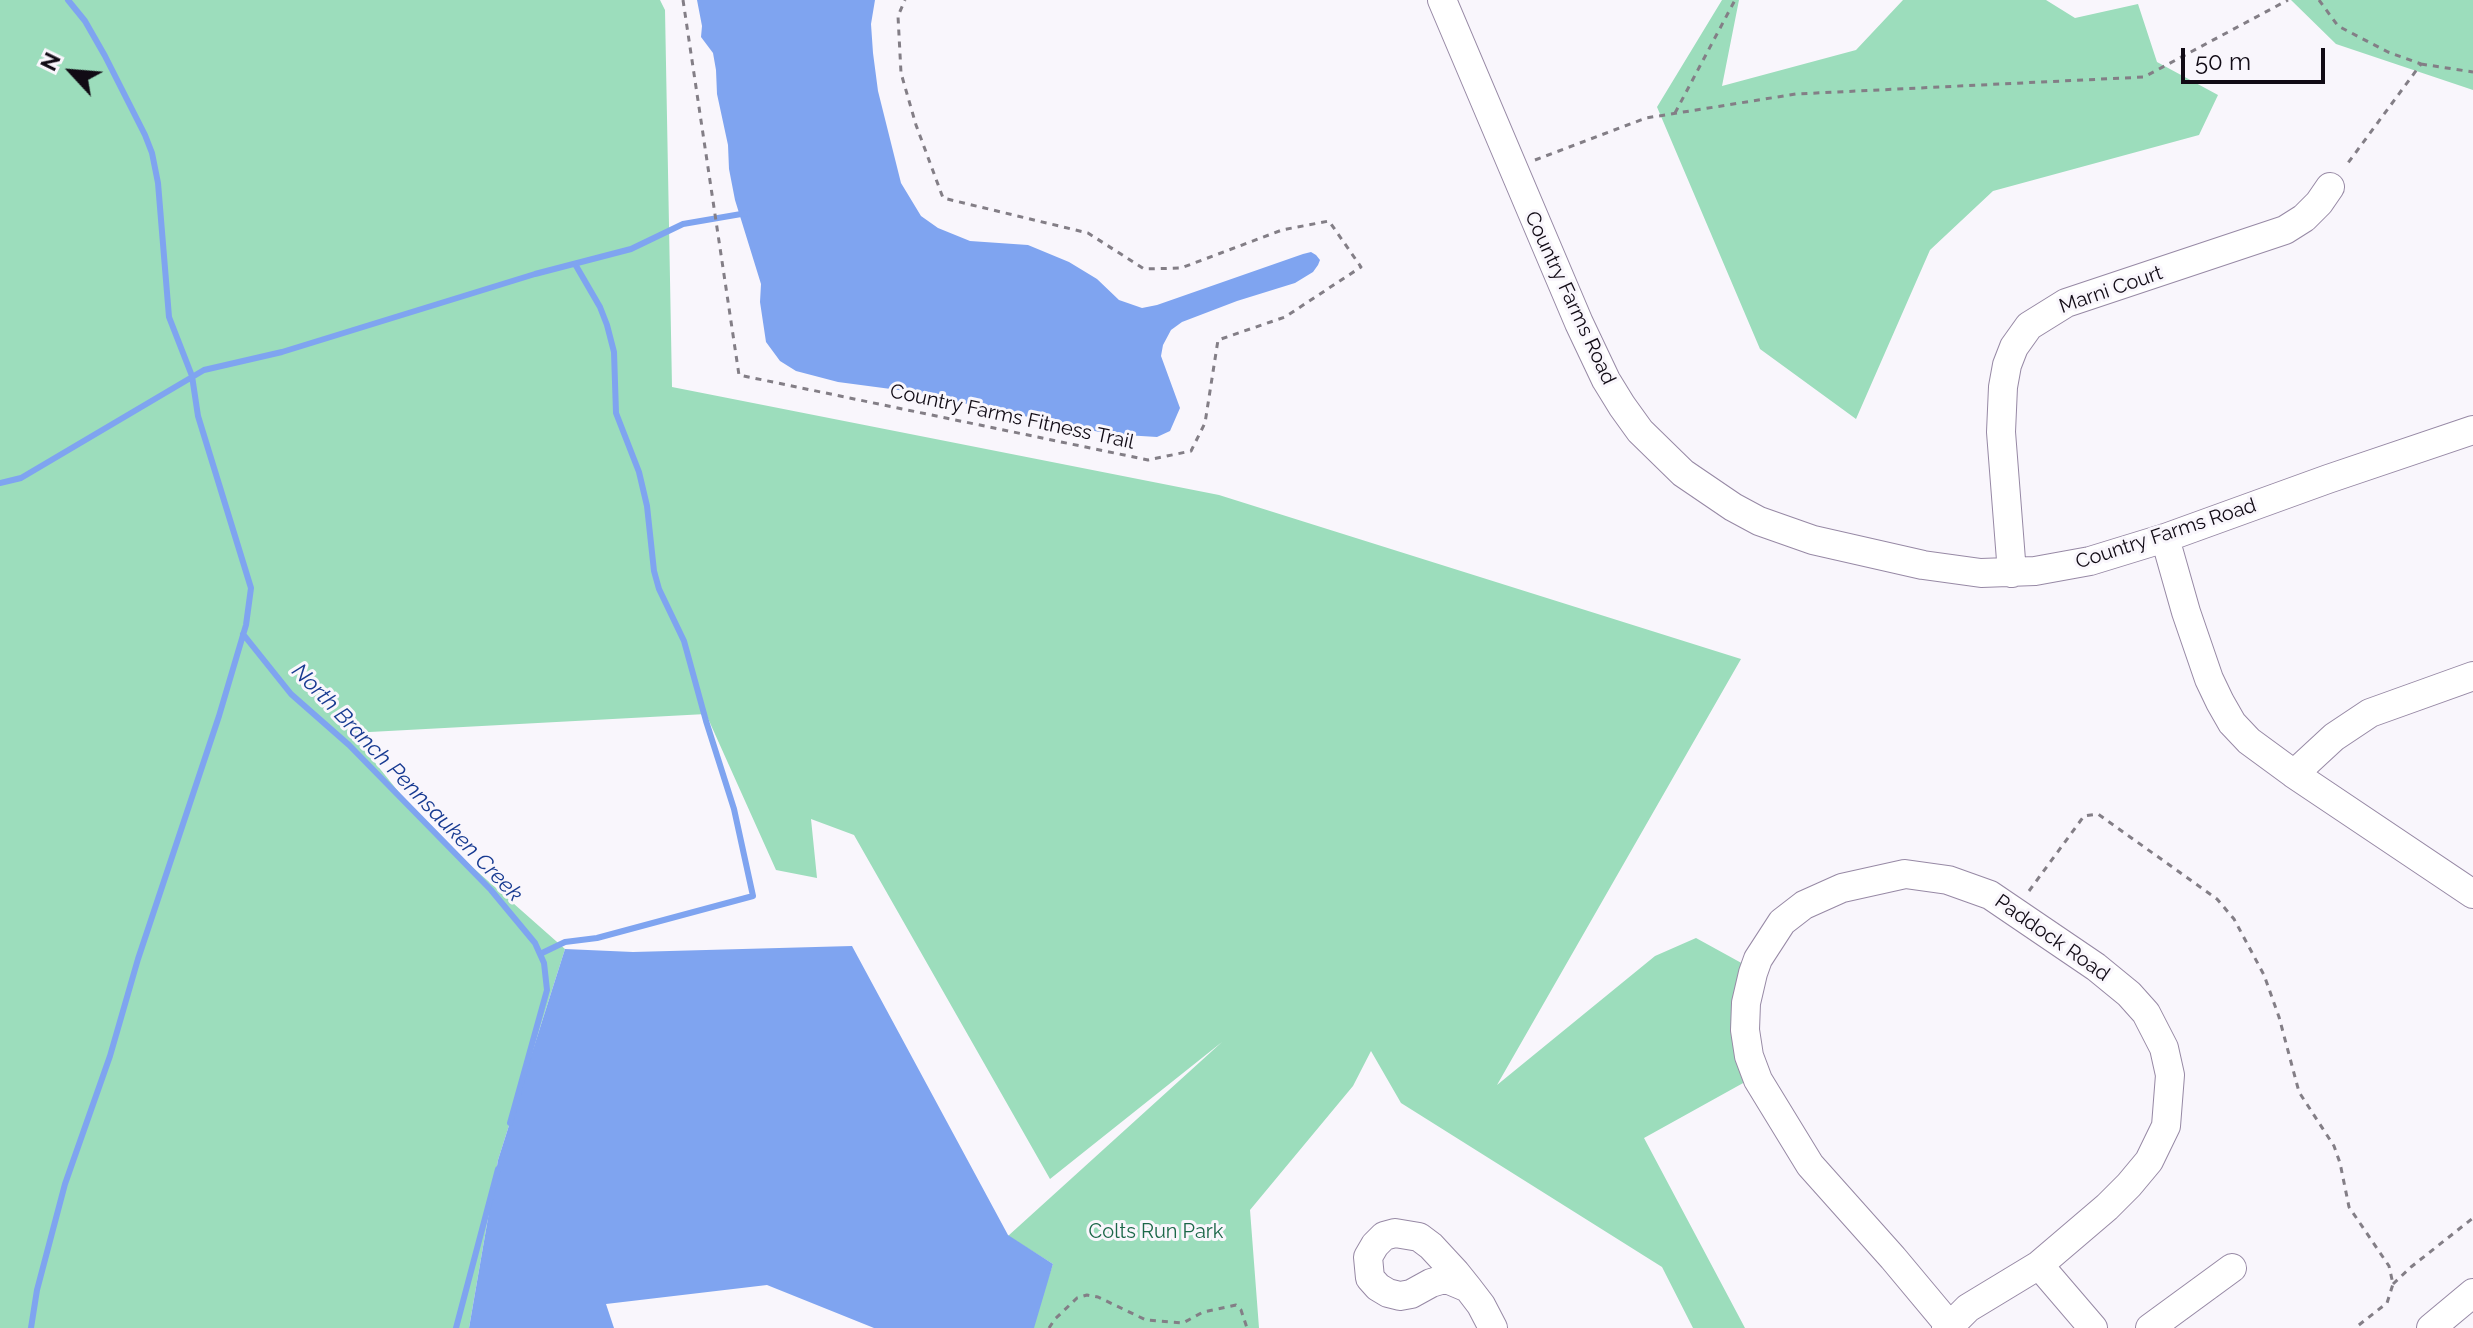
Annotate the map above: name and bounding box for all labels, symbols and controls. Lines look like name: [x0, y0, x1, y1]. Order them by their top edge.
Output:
north arrow: [32, 32, 112, 112]
scale bar: [2185, 32, 2329, 82]
text: 50 m: [2195, 47, 2251, 76]
text: N: [35, 48, 66, 75]
street label: Country Farms Road: [1519, 208, 1621, 388]
street label: Marni Court: [2056, 261, 2166, 319]
street label: Country Farms Fitness Trail: [888, 379, 1136, 455]
street label: Country Farms Road: [2073, 494, 2259, 574]
water label: North Branch Pennsauken Creek: [286, 658, 528, 908]
street label: Paddock Road: [1990, 890, 2114, 986]
park label: Colts Run Park: [1089, 1220, 1223, 1244]

